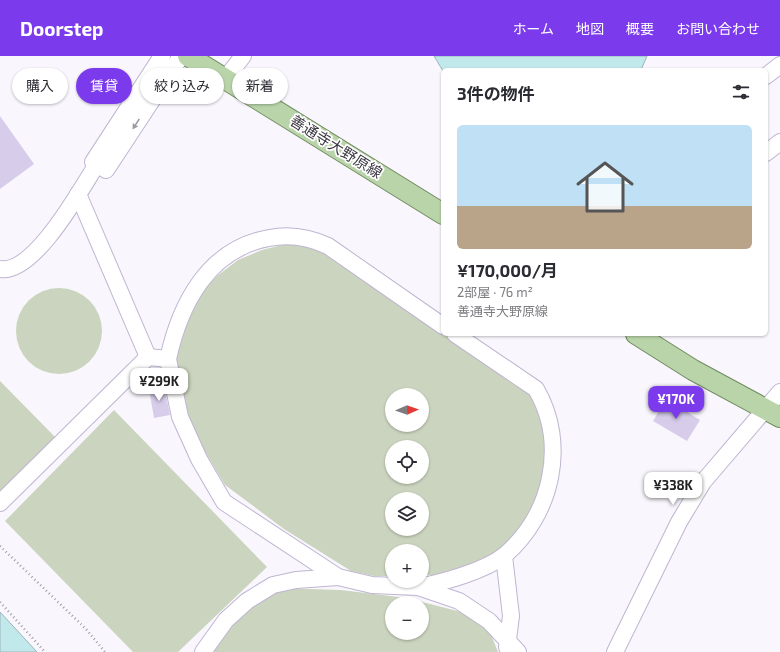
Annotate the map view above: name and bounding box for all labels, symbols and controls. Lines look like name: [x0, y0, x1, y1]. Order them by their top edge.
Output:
text: Doorstep: [20, 17, 104, 40]
text: ホーム: [512, 20, 554, 37]
text: 地図: [576, 20, 604, 37]
text: 概要: [626, 20, 654, 37]
text: お問い合わせ: [676, 20, 760, 37]
chip: 購入: [12, 68, 68, 104]
chip: 賃貸: [76, 68, 132, 104]
chip: 絞り込み: [140, 68, 224, 104]
chip: 新着: [232, 68, 288, 104]
icon: filters: [730, 81, 752, 103]
text: 3件の物件: [457, 83, 535, 103]
street label: 善通寺大野原線: [287, 111, 386, 182]
one-way arrow: [132, 119, 140, 129]
icon: home: [569, 151, 641, 223]
text: ¥170,000/月: [457, 260, 558, 280]
text: 2部屋 · 76 m²: [457, 284, 533, 300]
text: 善通寺大野原線: [457, 303, 548, 319]
pin: ¥299K: [131, 368, 187, 402]
text: ¥299K: [139, 373, 179, 389]
pin: ¥170K: [648, 386, 704, 420]
north arrow: [385, 388, 429, 432]
map controls: [385, 388, 429, 640]
text: ¥170K: [657, 391, 695, 407]
button: locate: [385, 440, 429, 484]
pin: ¥338K: [645, 472, 701, 506]
text: ¥338K: [653, 477, 693, 493]
button: layers: [385, 492, 429, 536]
button: +: [385, 544, 429, 588]
button: −: [385, 596, 429, 640]

